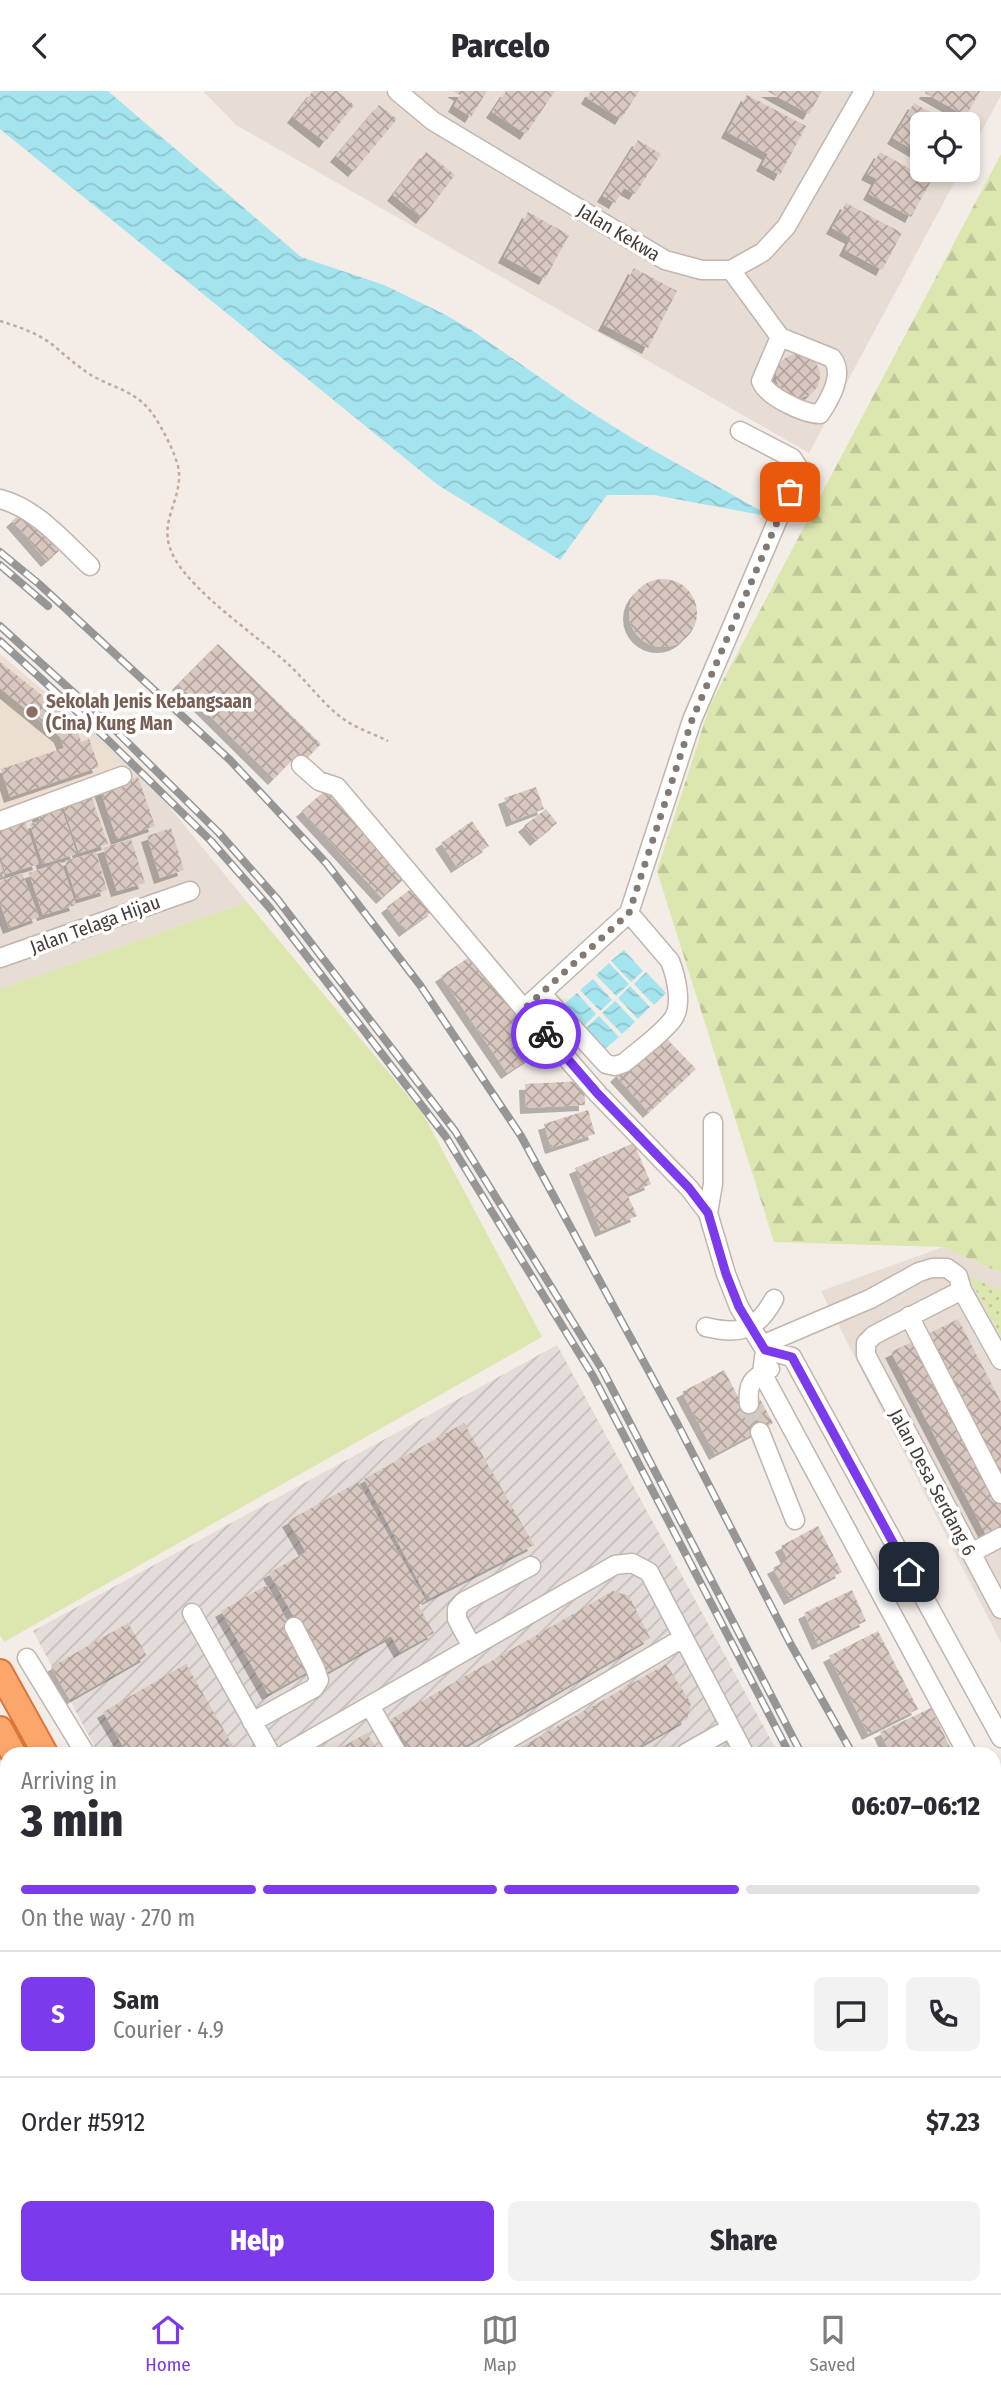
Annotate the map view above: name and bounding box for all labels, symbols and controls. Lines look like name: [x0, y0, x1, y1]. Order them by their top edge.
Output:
icon: back: [21, 27, 59, 65]
text: Parcelo: [451, 27, 550, 65]
icon: heart: [942, 27, 980, 65]
map controls: [910, 112, 980, 182]
button: locate: [910, 112, 980, 182]
street label: Jalan Kekwa: [573, 199, 664, 266]
pin: [760, 462, 820, 522]
icon: bag: [771, 473, 809, 511]
place label: Sekolah Jenis Kebangsaan (Cina) Kung Man: [46, 690, 252, 735]
marker: Sekolah Jenis Kebangsaan (Cina) Kung Man: [24, 704, 40, 720]
street label: Jalan Telaga Hijau: [27, 890, 163, 959]
courier: [511, 999, 581, 1069]
icon: bike: [527, 1015, 565, 1053]
street label: Jalan Desa Serdang 6: [884, 1405, 981, 1559]
pin: [879, 1542, 939, 1602]
icon: home: [890, 1553, 928, 1591]
text: Arriving in: [21, 1767, 117, 1795]
text: 06:07–06:12: [851, 1791, 980, 1822]
text: 3 min: [21, 1793, 123, 1848]
text: On the way · 270 m: [21, 1904, 195, 1932]
button: chat: [814, 1977, 888, 2051]
button: phone: [906, 1977, 980, 2051]
text: Sam: [113, 1985, 159, 2016]
text: S: [51, 1999, 65, 2030]
text: Courier · 4.9: [113, 2016, 224, 2044]
text: Order #5912: [21, 2107, 145, 2138]
text: $7.23: [926, 2107, 980, 2138]
button: Help: [21, 2201, 494, 2281]
button: Share: [508, 2201, 980, 2281]
tab: Home: [145, 2311, 191, 2376]
tab: Map: [481, 2311, 519, 2376]
tab: Saved: [809, 2311, 856, 2376]

